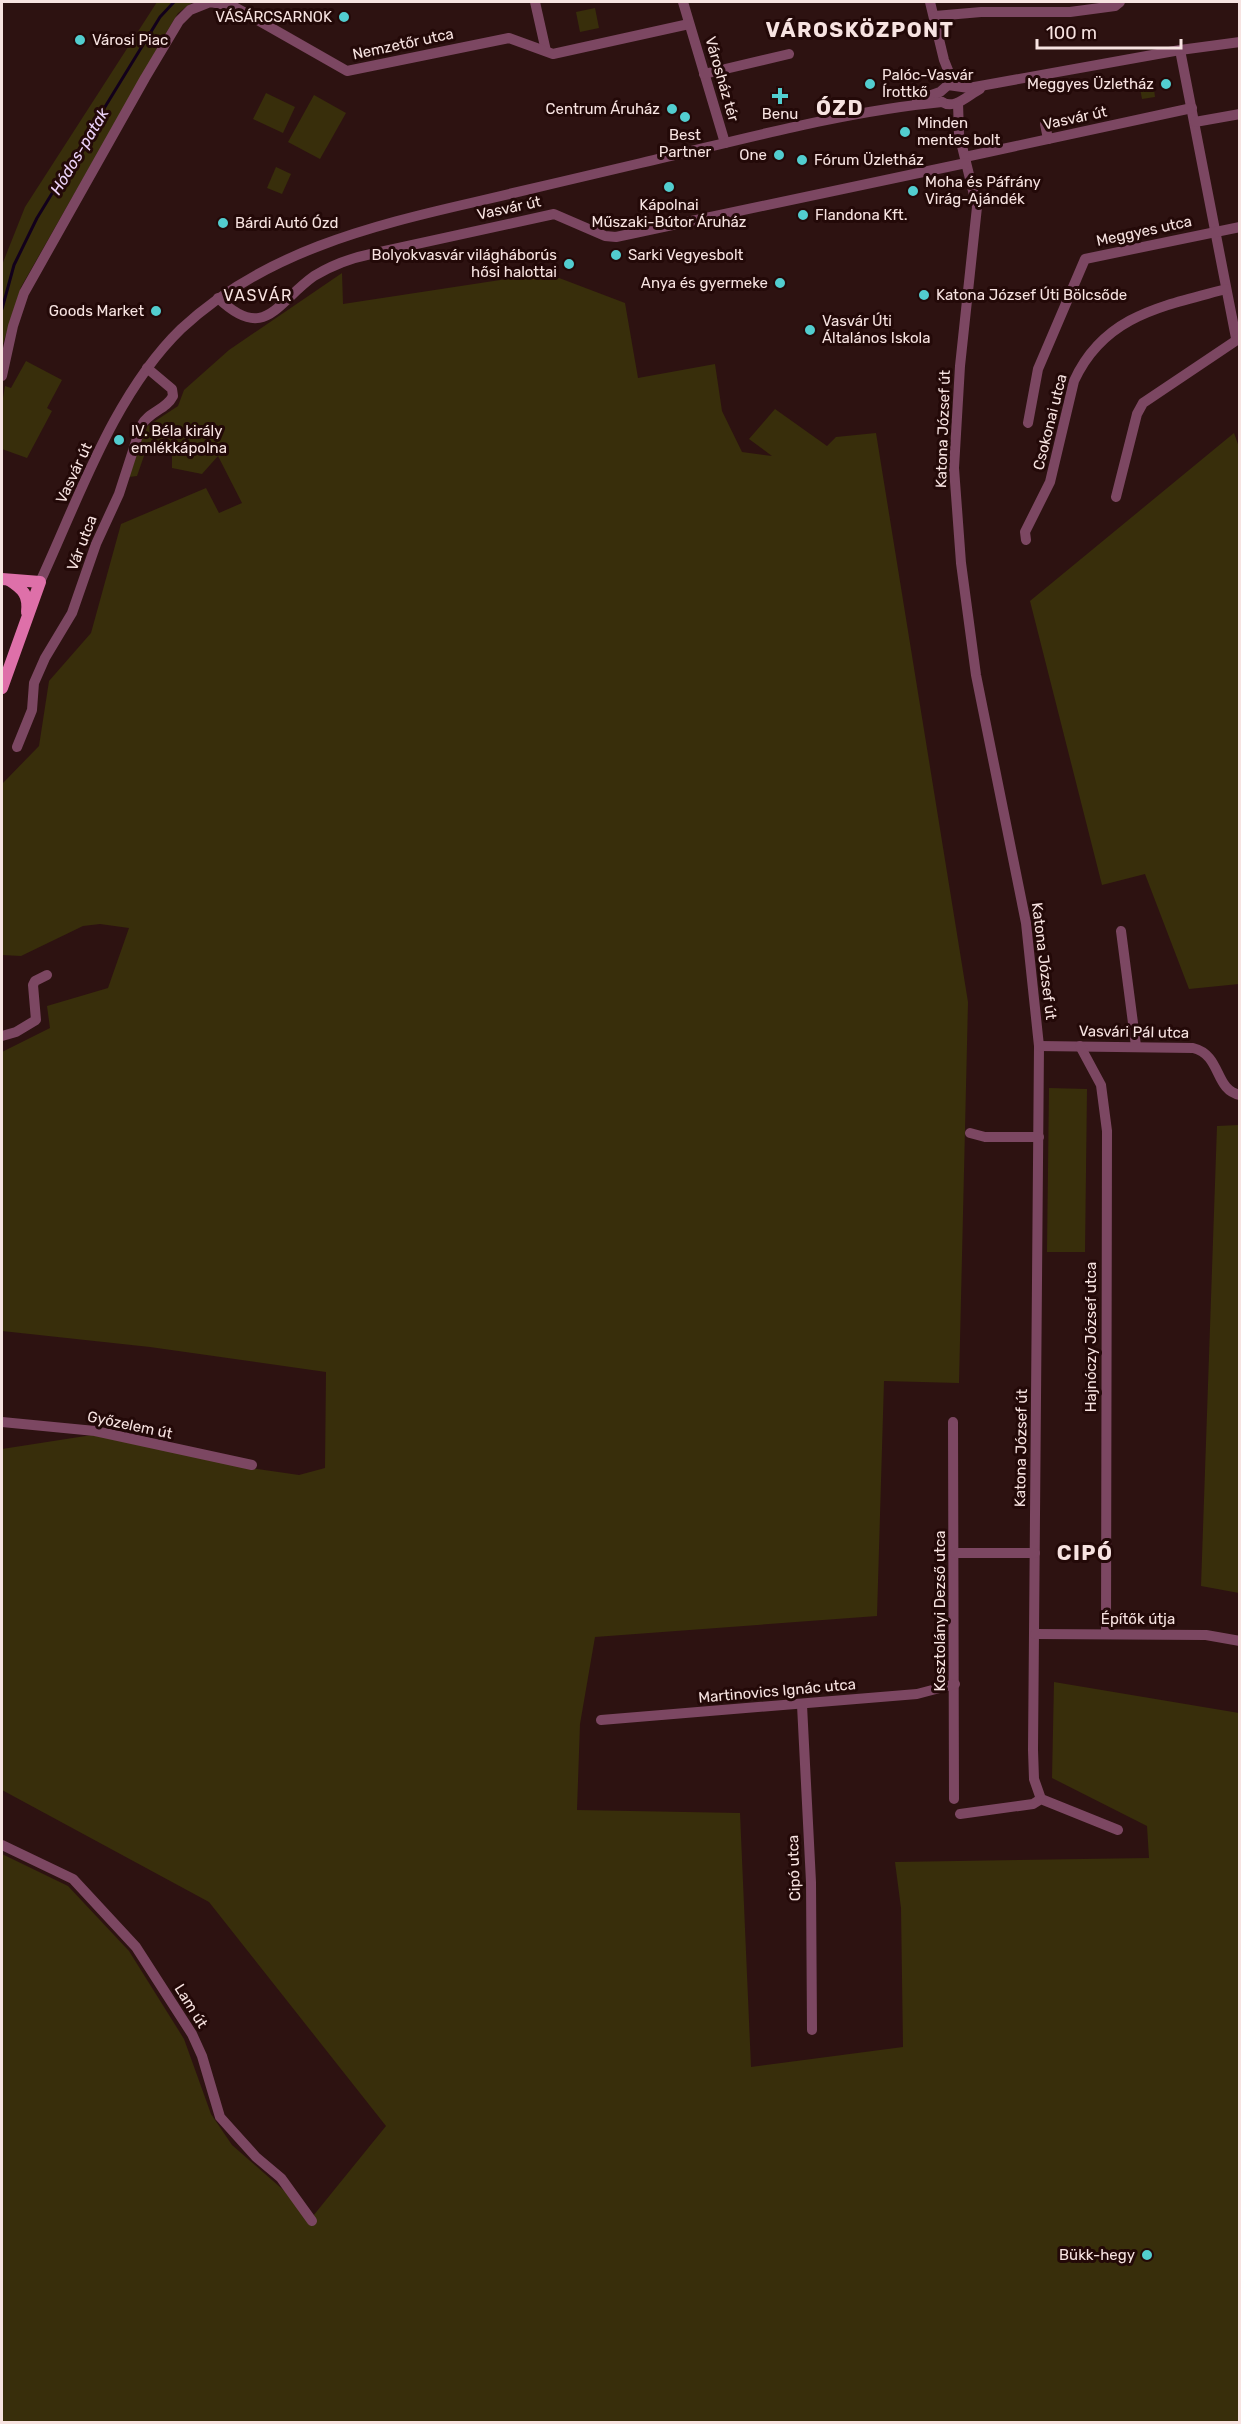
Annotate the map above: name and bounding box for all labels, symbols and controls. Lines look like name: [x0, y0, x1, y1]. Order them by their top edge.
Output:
place label: VÁSÁRCSARNOK: [215, 8, 332, 26]
marker: VÁSÁRCSARNOK: [337, 10, 351, 24]
scale bar: [1037, 12, 1181, 50]
district label: VÁROSKÖZPONT: [766, 17, 954, 42]
text: 100 m: [1046, 22, 1097, 44]
street label: Nemzetőr utca: [351, 24, 455, 64]
place label: Városi Piac: [92, 31, 168, 49]
marker: Városi Piac: [73, 33, 87, 47]
street label: Városház tér: [701, 34, 743, 124]
place label: Palóc-Vasvár Írottkő: [882, 66, 974, 101]
place label: Meggyes Üzletház: [1027, 75, 1154, 93]
marker: Palóc-Vasvár Írottkő: [863, 77, 877, 91]
marker: Meggyes Üzletház: [1159, 77, 1173, 91]
marker: Benu: [773, 89, 787, 103]
district label: ÓZD: [816, 95, 864, 120]
place label: Centrum Áruház: [546, 100, 660, 118]
marker: Centrum Áruház: [665, 102, 679, 116]
street label: Vasvár út: [1041, 102, 1109, 134]
water label: Hódos-patak: [46, 104, 113, 198]
place label: Benu: [762, 105, 798, 123]
marker: Best Partner: [678, 110, 692, 124]
place label: Minden mentes bolt: [917, 114, 1000, 149]
marker: Minden mentes bolt: [898, 125, 912, 139]
place label: Best Partner: [659, 126, 712, 161]
place label: One: [739, 146, 767, 164]
marker: One: [772, 148, 786, 162]
place label: Fórum Üzletház: [814, 151, 924, 169]
marker: Fórum Üzletház: [795, 153, 809, 167]
place label: Moha és Páfrány Virág-Ajándék: [925, 173, 1041, 208]
marker: Kápolnai Műszaki-Bútor Áruház: [662, 180, 676, 194]
marker: Moha és Páfrány Virág-Ajándék: [906, 184, 920, 198]
street label: Vasvár út: [475, 192, 543, 224]
place label: Kápolnai Műszaki-Bútor Áruház: [591, 196, 747, 231]
place label: Flandona Kft.: [815, 206, 908, 224]
marker: Flandona Kft.: [796, 208, 810, 222]
street label: Meggyes utca: [1094, 212, 1194, 250]
place label: Bárdi Autó Ózd: [235, 214, 338, 232]
marker: Bárdi Autó Ózd: [216, 216, 230, 230]
place label: Bolyokvasvár világháborús hősi halottai: [372, 246, 557, 281]
place label: Sarki Vegyesbolt: [628, 246, 744, 264]
marker: Sarki Vegyesbolt: [609, 248, 623, 262]
marker: Bolyokvasvár világháborús hősi halottai: [562, 257, 576, 271]
place label: Anya és gyermeke: [641, 274, 768, 292]
marker: Anya és gyermeke: [773, 276, 787, 290]
district label: VASVÁR: [223, 286, 293, 305]
place label: Katona József Úti Bölcsőde: [936, 286, 1127, 304]
marker: Katona József Úti Bölcsőde: [917, 288, 931, 302]
place label: Goods Market: [49, 302, 144, 320]
marker: Goods Market: [149, 304, 163, 318]
place label: Vasvár Úti Általános Iskola: [822, 312, 930, 347]
marker: Vasvár Úti Általános Iskola: [803, 323, 817, 337]
street label: Katona József út: [932, 369, 954, 488]
street label: Csokonai utca: [1029, 372, 1071, 472]
place label: IV. Béla király emlékkápolna: [131, 422, 227, 457]
marker: IV. Béla király emlékkápolna: [112, 433, 126, 447]
street label: Vasvár út: [52, 440, 96, 506]
street label: Vár utca: [63, 513, 101, 573]
street label: Katona József út: [1028, 901, 1060, 1021]
street label: Vasvári Pál utca: [1079, 1022, 1189, 1042]
street label: Hajnóczy József utca: [1082, 1262, 1100, 1412]
street label: Katona József út: [1011, 1389, 1031, 1507]
street label: Győzelem út: [86, 1407, 174, 1443]
street label: Kosztolányi Dezső utca: [931, 1530, 949, 1692]
district label: CIPÓ: [1057, 1540, 1113, 1565]
street label: Építők útja: [1101, 1610, 1175, 1628]
street label: Martinovics Ignác utca: [697, 1675, 857, 1707]
street label: Cipó utca: [784, 1835, 804, 1901]
street label: Lam út: [170, 1981, 212, 2031]
place label: Bükk-hegy: [1059, 2246, 1135, 2264]
marker: Bükk-hegy: [1140, 2248, 1154, 2262]

